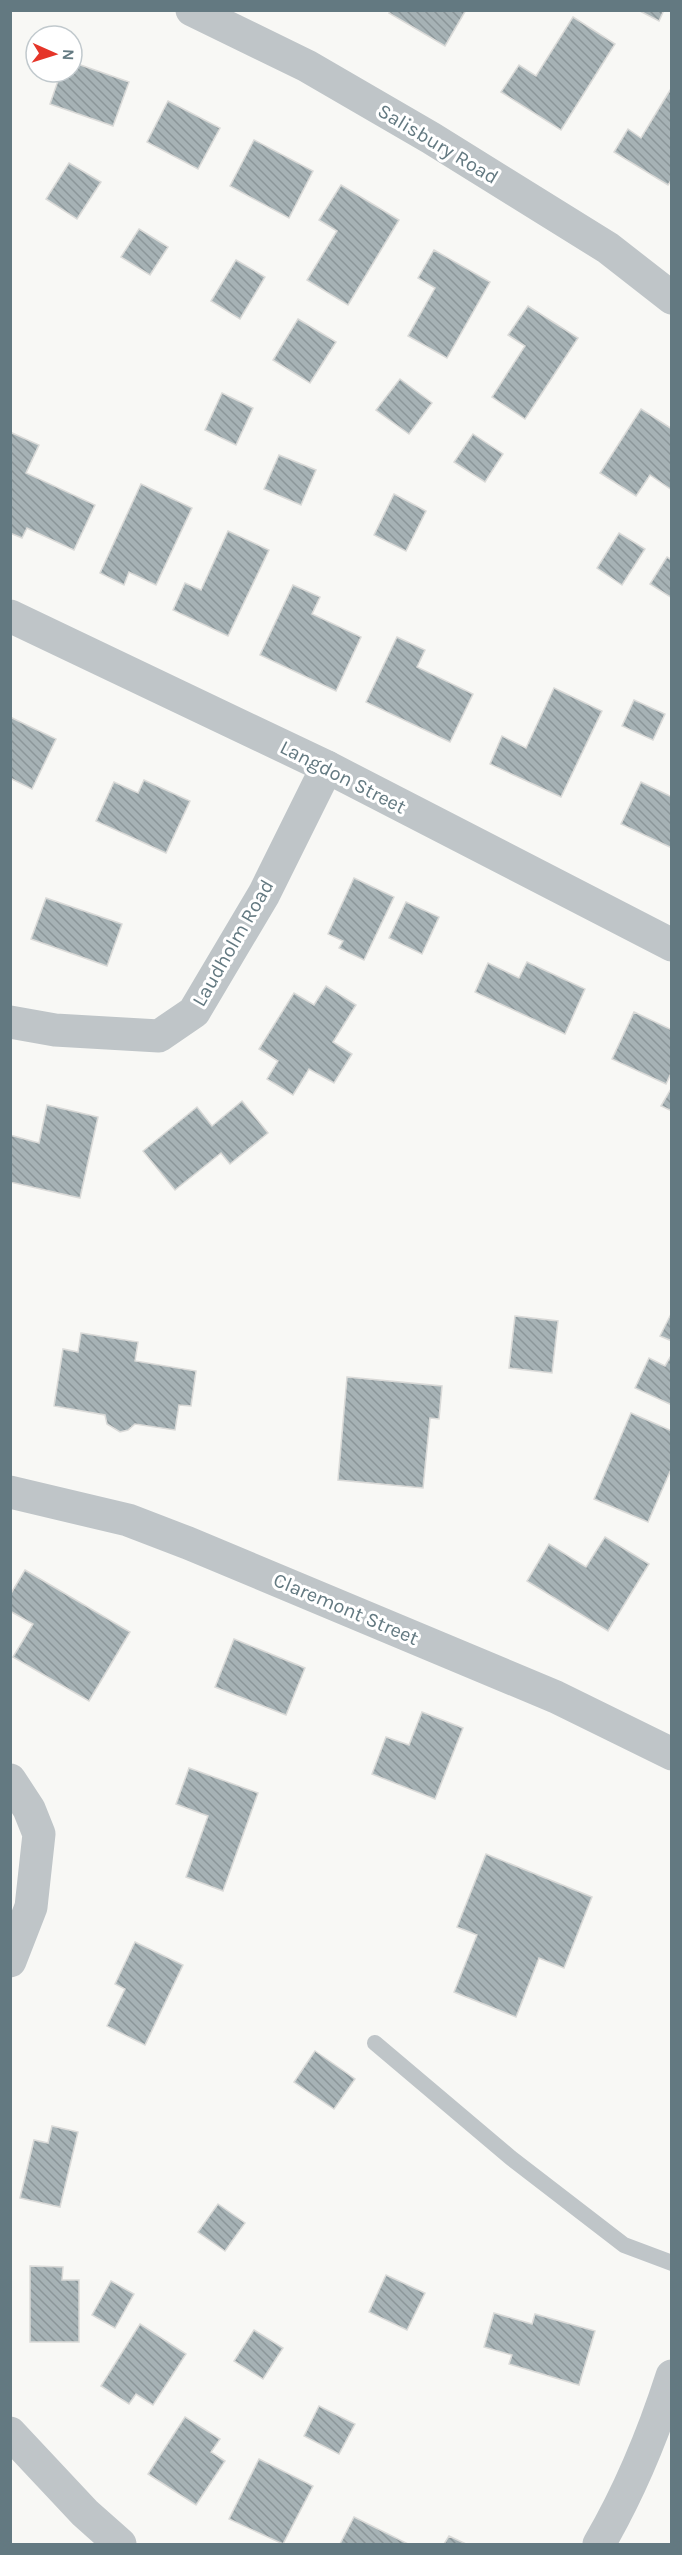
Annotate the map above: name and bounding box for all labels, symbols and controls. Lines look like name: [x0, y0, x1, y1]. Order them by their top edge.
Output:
north arrow: [24, 24, 84, 84]
text: N: [59, 49, 78, 61]
street label: Salisbury Road: [374, 99, 502, 189]
street label: Langdon Street: [276, 735, 410, 819]
street label: Laudholm Road: [187, 876, 279, 1010]
street label: Claremont Street: [270, 1568, 422, 1650]

